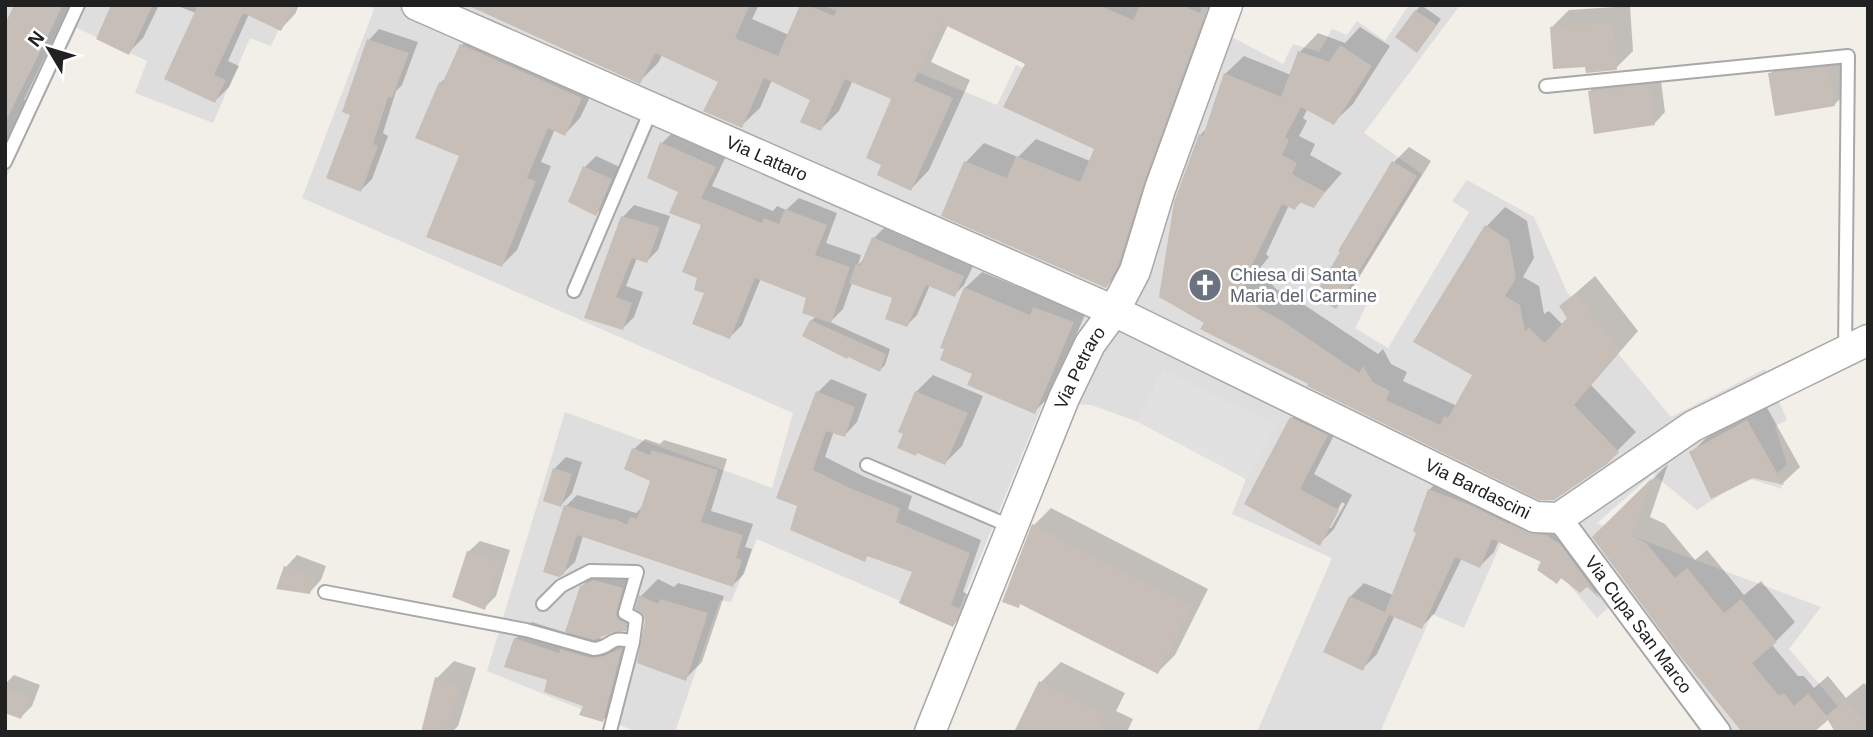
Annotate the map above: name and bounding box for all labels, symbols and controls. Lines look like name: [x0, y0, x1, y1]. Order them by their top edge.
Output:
north arrow: [14, 14, 84, 84]
text: N: [23, 27, 48, 51]
street label: Via Lattaro: [723, 132, 811, 185]
place label: Chiesa di Santa Maria del Carmine: [1230, 265, 1377, 306]
church icon: Chiesa di Santa Maria del Carmine: [1186, 266, 1224, 304]
street label: Via Petraro: [1051, 323, 1109, 412]
street label: Via Bardascini: [1422, 455, 1534, 523]
street label: Via Cupa San Marco: [1581, 552, 1696, 697]

